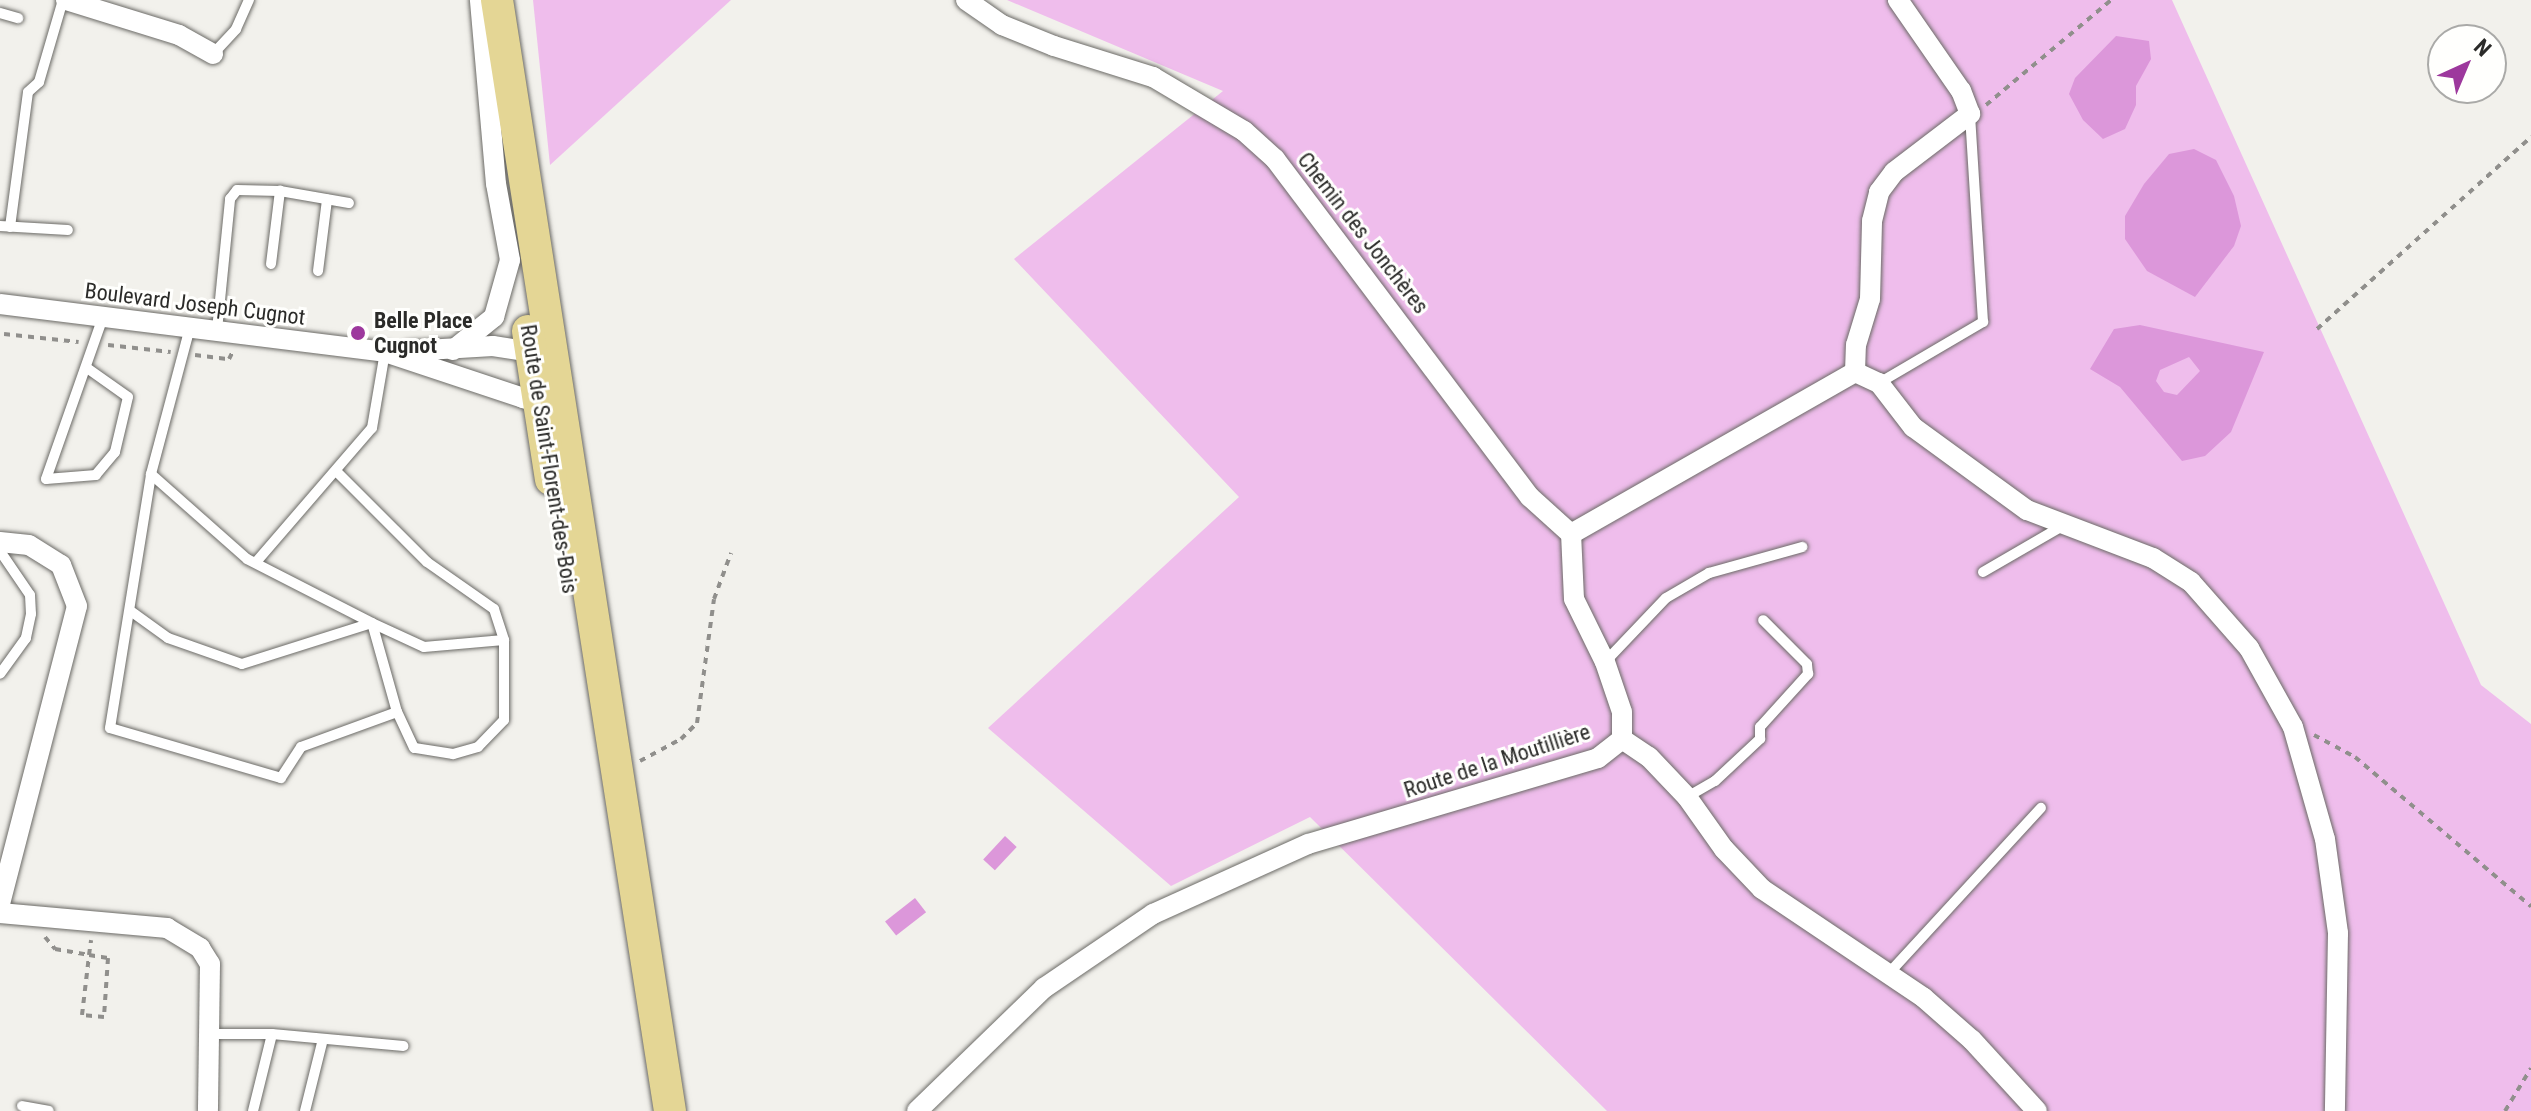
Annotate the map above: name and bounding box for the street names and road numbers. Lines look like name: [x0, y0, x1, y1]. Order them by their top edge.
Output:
street label: Chemin des Jonchères: [1292, 147, 1434, 319]
street label: Boulevard Joseph Cugnot: [83, 277, 307, 331]
street label: Route de Saint-Florent-des-Bois: [515, 323, 583, 595]
street label: Route de la Moutillière: [1401, 718, 1593, 804]

